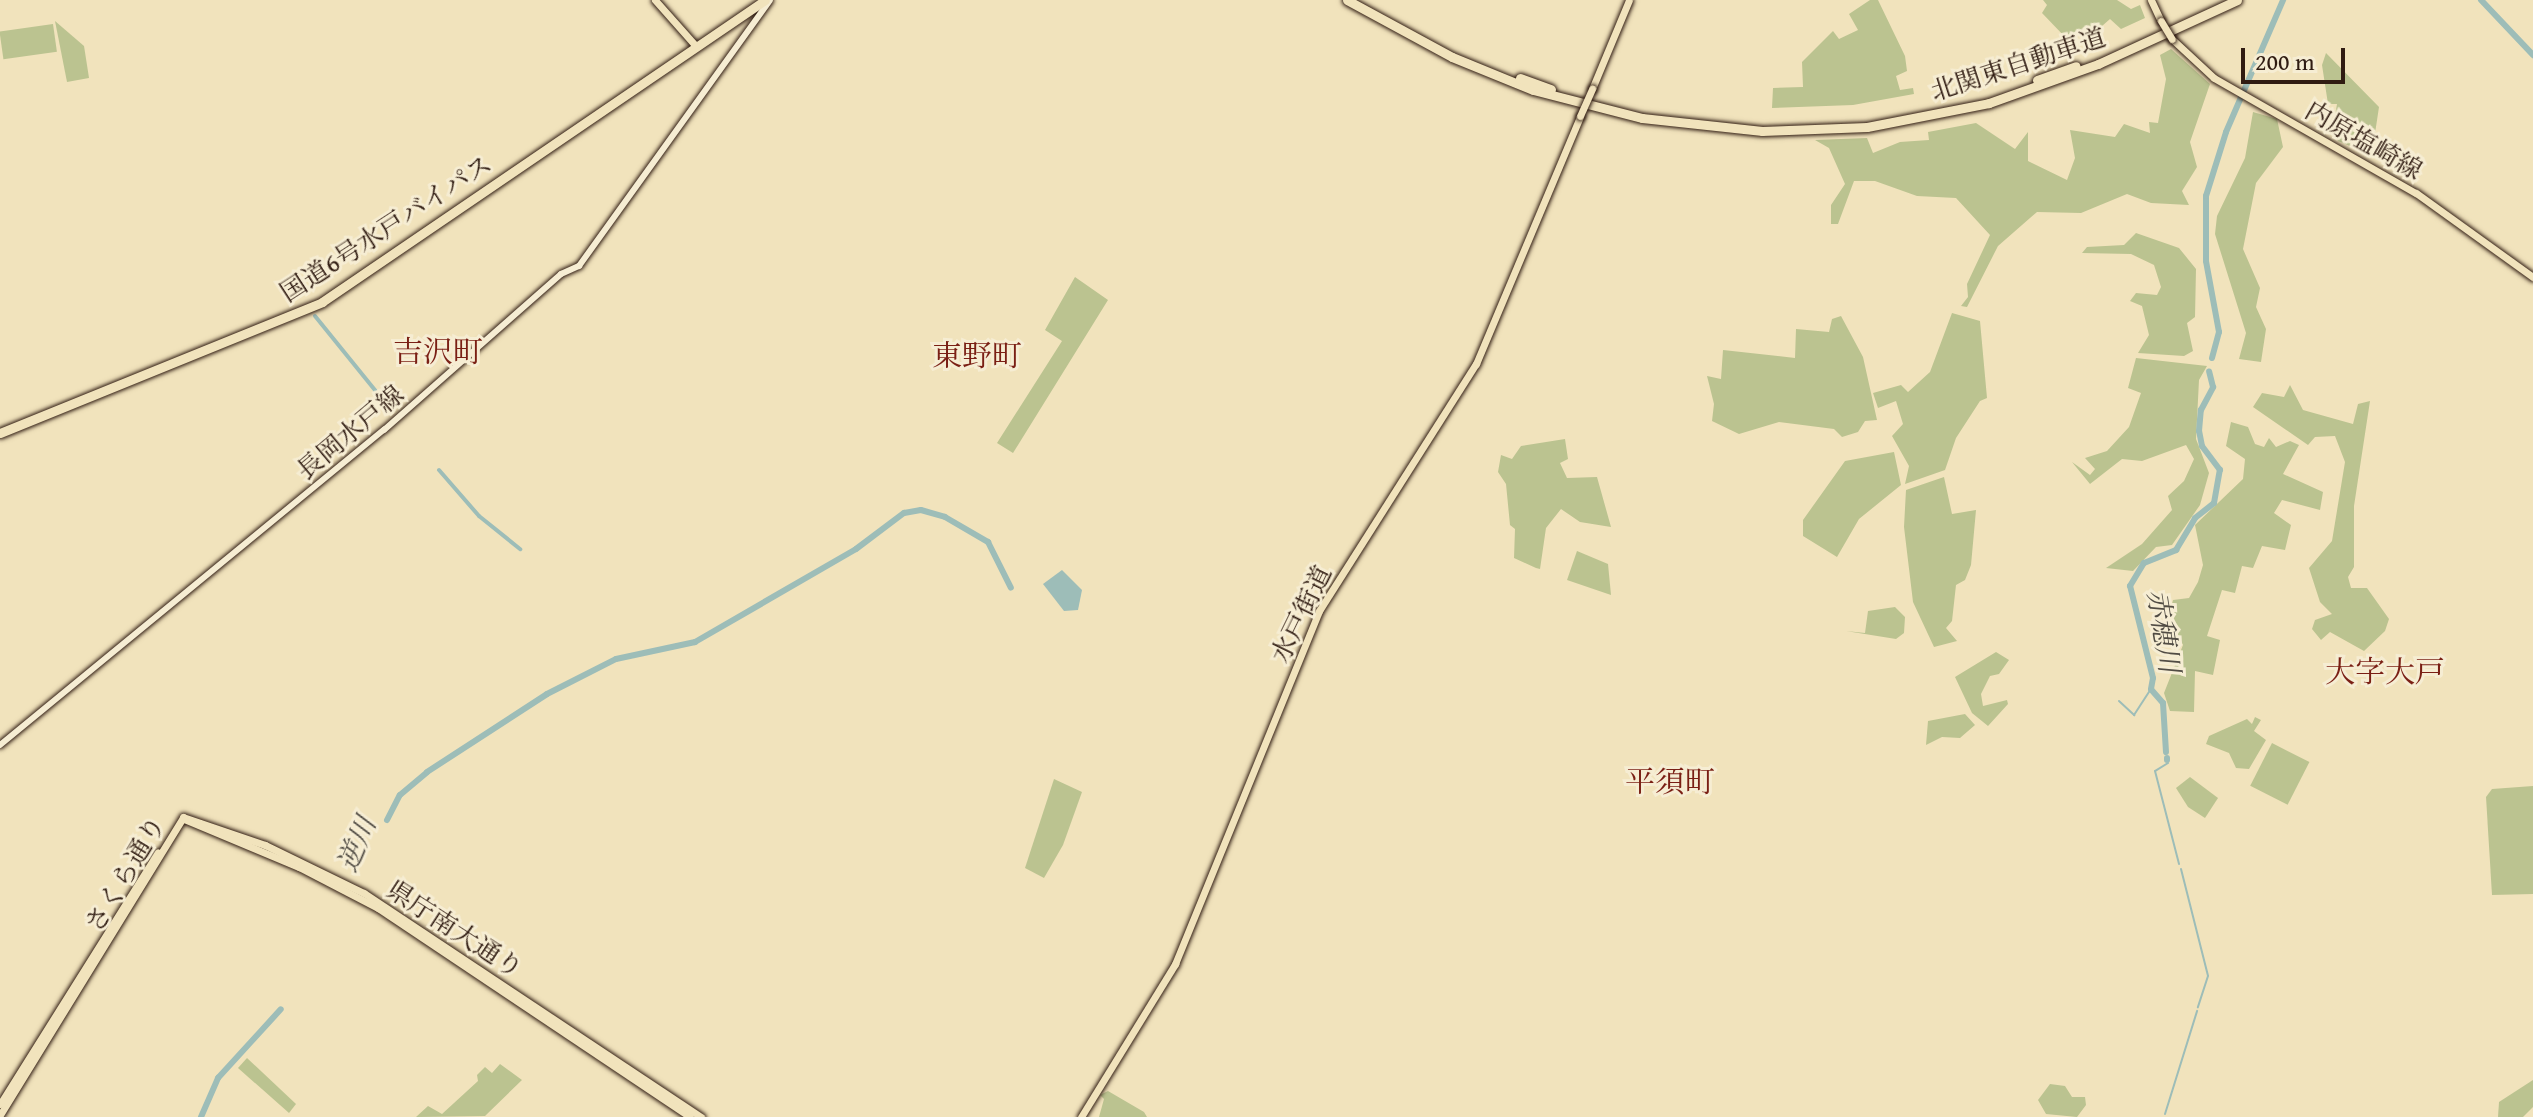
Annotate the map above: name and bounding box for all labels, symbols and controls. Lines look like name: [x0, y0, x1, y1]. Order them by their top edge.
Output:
street label: 北関東自動車道: [1927, 21, 2109, 107]
scale bar: [2245, 32, 2349, 82]
text: 200 m: [2255, 44, 2315, 79]
street label: 内原塩崎線: [2300, 94, 2428, 186]
street label: 国道6号水戸バイパス: [274, 148, 498, 308]
district label: 吉沢町: [393, 333, 483, 369]
district label: 東野町: [932, 337, 1022, 373]
street label: 長岡水戸線: [290, 378, 410, 486]
street label: 水戸街道: [1264, 560, 1338, 668]
water label: 赤穂川: [2141, 587, 2187, 675]
district label: 大字大戸: [2325, 653, 2445, 689]
district label: 平須町: [1625, 763, 1715, 799]
street label: さくら通り: [78, 810, 172, 938]
water label: 逆川: [330, 812, 382, 876]
street label: 県庁南大通り: [381, 873, 529, 985]

